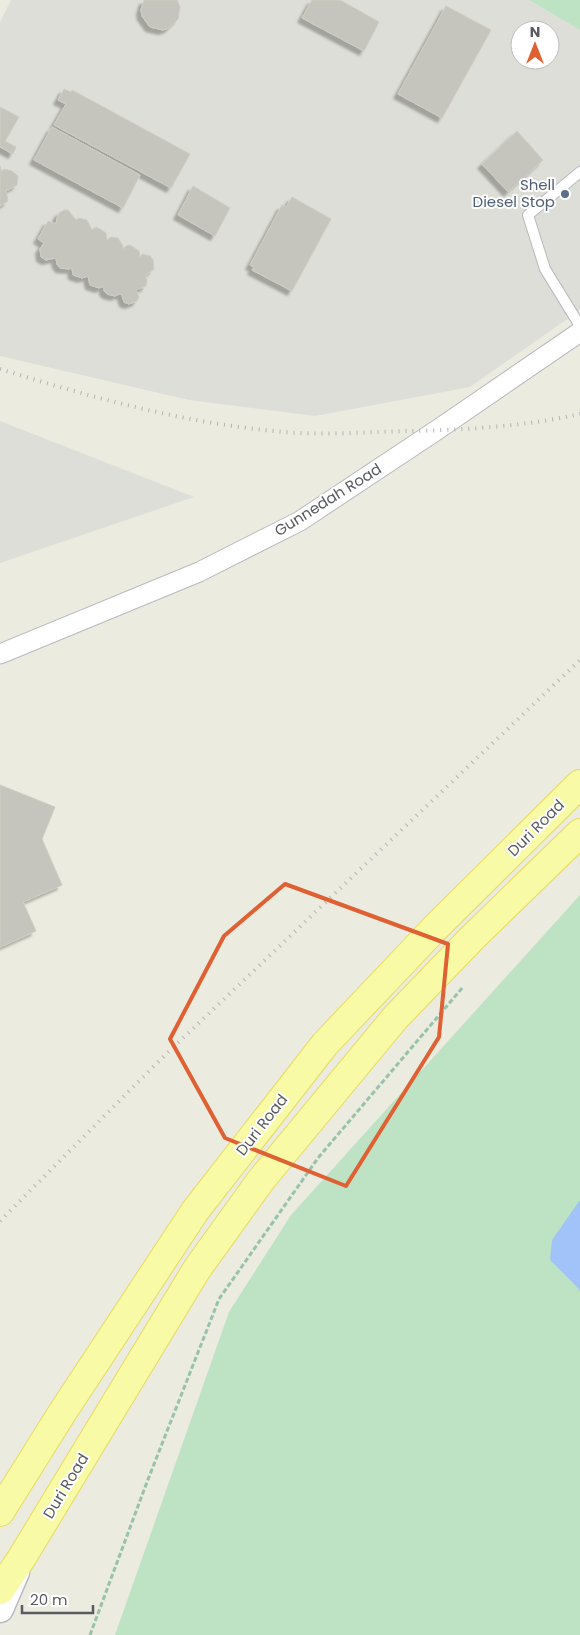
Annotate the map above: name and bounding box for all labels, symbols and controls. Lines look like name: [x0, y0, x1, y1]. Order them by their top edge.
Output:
north arrow: [510, 20, 560, 70]
text: N: [530, 22, 540, 42]
place label: Shell Diesel Stop: [473, 174, 555, 212]
marker: Shell Diesel Stop: [559, 188, 571, 200]
street label: Gunnedah Road: [270, 458, 385, 541]
street label: Duri Road: [503, 795, 569, 861]
street label: Duri Road: [231, 1090, 292, 1160]
street label: Duri Road: [38, 1449, 93, 1522]
scale bar: [22, 1582, 94, 1614]
text: 20 m: [30, 1589, 68, 1610]

